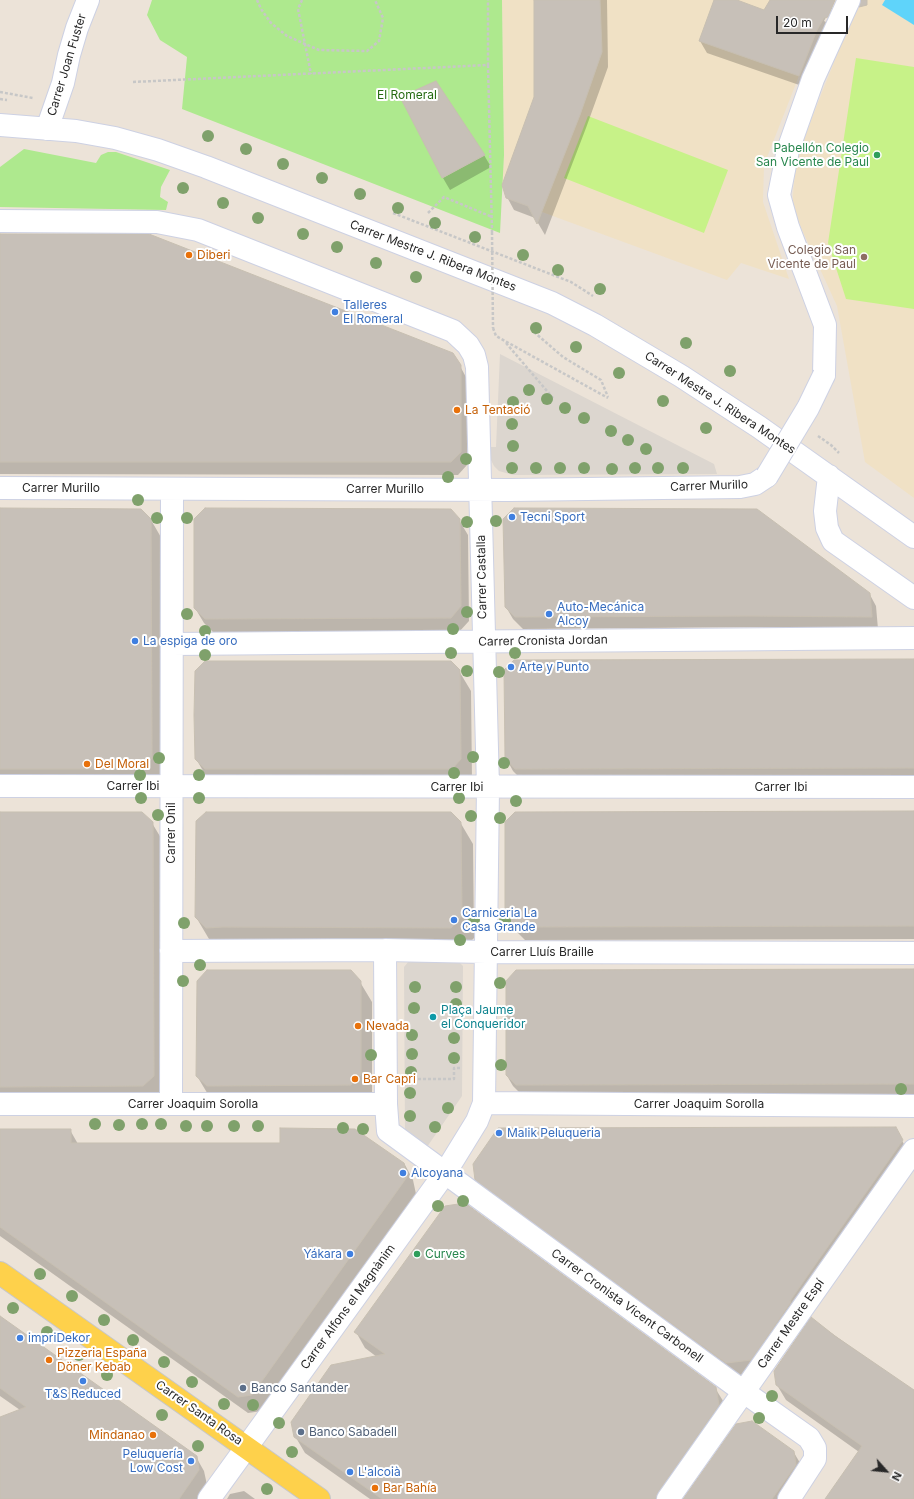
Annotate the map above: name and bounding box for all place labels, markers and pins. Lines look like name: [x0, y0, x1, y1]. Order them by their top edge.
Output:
place label: Pabellón Colegio San Vicente de Paul: [756, 141, 869, 169]
marker: Pabellón Colegio San Vicente de Paul: [872, 150, 882, 160]
place label: Colegio San Vicente de Paul: [768, 243, 856, 271]
place label: Diberi: [197, 248, 231, 262]
marker: Diberi: [184, 250, 194, 260]
marker: Colegio San Vicente de Paul: [859, 252, 869, 262]
place label: Talleres El Romeral: [343, 298, 403, 326]
marker: Talleres El Romeral: [330, 307, 340, 317]
place label: La Tentació: [465, 403, 530, 417]
marker: La Tentació: [452, 405, 462, 415]
place label: Tecni Sport: [520, 510, 585, 524]
marker: Tecni Sport: [507, 512, 517, 522]
place label: Auto-Mecánica Alcoy: [557, 600, 644, 628]
marker: Auto-Mecánica Alcoy: [544, 609, 554, 619]
place label: La espiga de oro: [143, 634, 237, 648]
marker: La espiga de oro: [130, 636, 140, 646]
place label: Arte y Punto: [519, 660, 589, 674]
marker: Arte y Punto: [506, 662, 516, 672]
place label: Del Moral: [95, 757, 149, 771]
marker: Del Moral: [82, 759, 92, 769]
place label: Carniceria La Casa Grande: [462, 906, 537, 934]
marker: Carniceria La Casa Grande: [449, 915, 459, 925]
place label: Plaça Jaume el Conqueridor: [441, 1003, 525, 1031]
marker: Plaça Jaume el Conqueridor: [428, 1012, 438, 1022]
place label: Nevada: [366, 1019, 409, 1033]
marker: Nevada: [353, 1021, 363, 1031]
place label: Bar Capri: [363, 1072, 416, 1086]
marker: Bar Capri: [350, 1074, 360, 1084]
place label: Malik Peluqueria: [507, 1126, 601, 1140]
marker: Malik Peluqueria: [494, 1128, 504, 1138]
place label: Alcoyana: [411, 1166, 463, 1180]
marker: Alcoyana: [398, 1168, 408, 1178]
place label: Yákara: [303, 1247, 342, 1261]
place label: Curves: [425, 1247, 465, 1261]
marker: Yákara: [345, 1249, 355, 1259]
marker: Curves: [412, 1249, 422, 1259]
place label: impriDekor: [28, 1331, 90, 1345]
marker: impriDekor: [15, 1333, 25, 1343]
place label: Pizzeria España Döner Kebab: [57, 1346, 147, 1374]
marker: Pizzeria España Döner Kebab: [44, 1355, 54, 1365]
marker: T&S Reduced: [78, 1376, 88, 1386]
place label: Banco Santander: [251, 1381, 348, 1395]
marker: Banco Santander: [238, 1383, 248, 1393]
place label: T&S Reduced: [45, 1387, 121, 1401]
place label: Banco Sabadell: [309, 1425, 397, 1439]
marker: Banco Sabadell: [296, 1427, 306, 1437]
place label: Mindanao: [89, 1428, 145, 1442]
marker: Mindanao: [148, 1430, 158, 1440]
place label: Peluquería Low Cost: [123, 1447, 183, 1475]
marker: Peluquería Low Cost: [186, 1456, 196, 1466]
place label: L'alcoià: [358, 1465, 401, 1479]
marker: L'alcoià: [345, 1467, 355, 1477]
place label: Bar Bahía: [383, 1481, 437, 1495]
marker: Bar Bahía: [370, 1483, 380, 1493]

